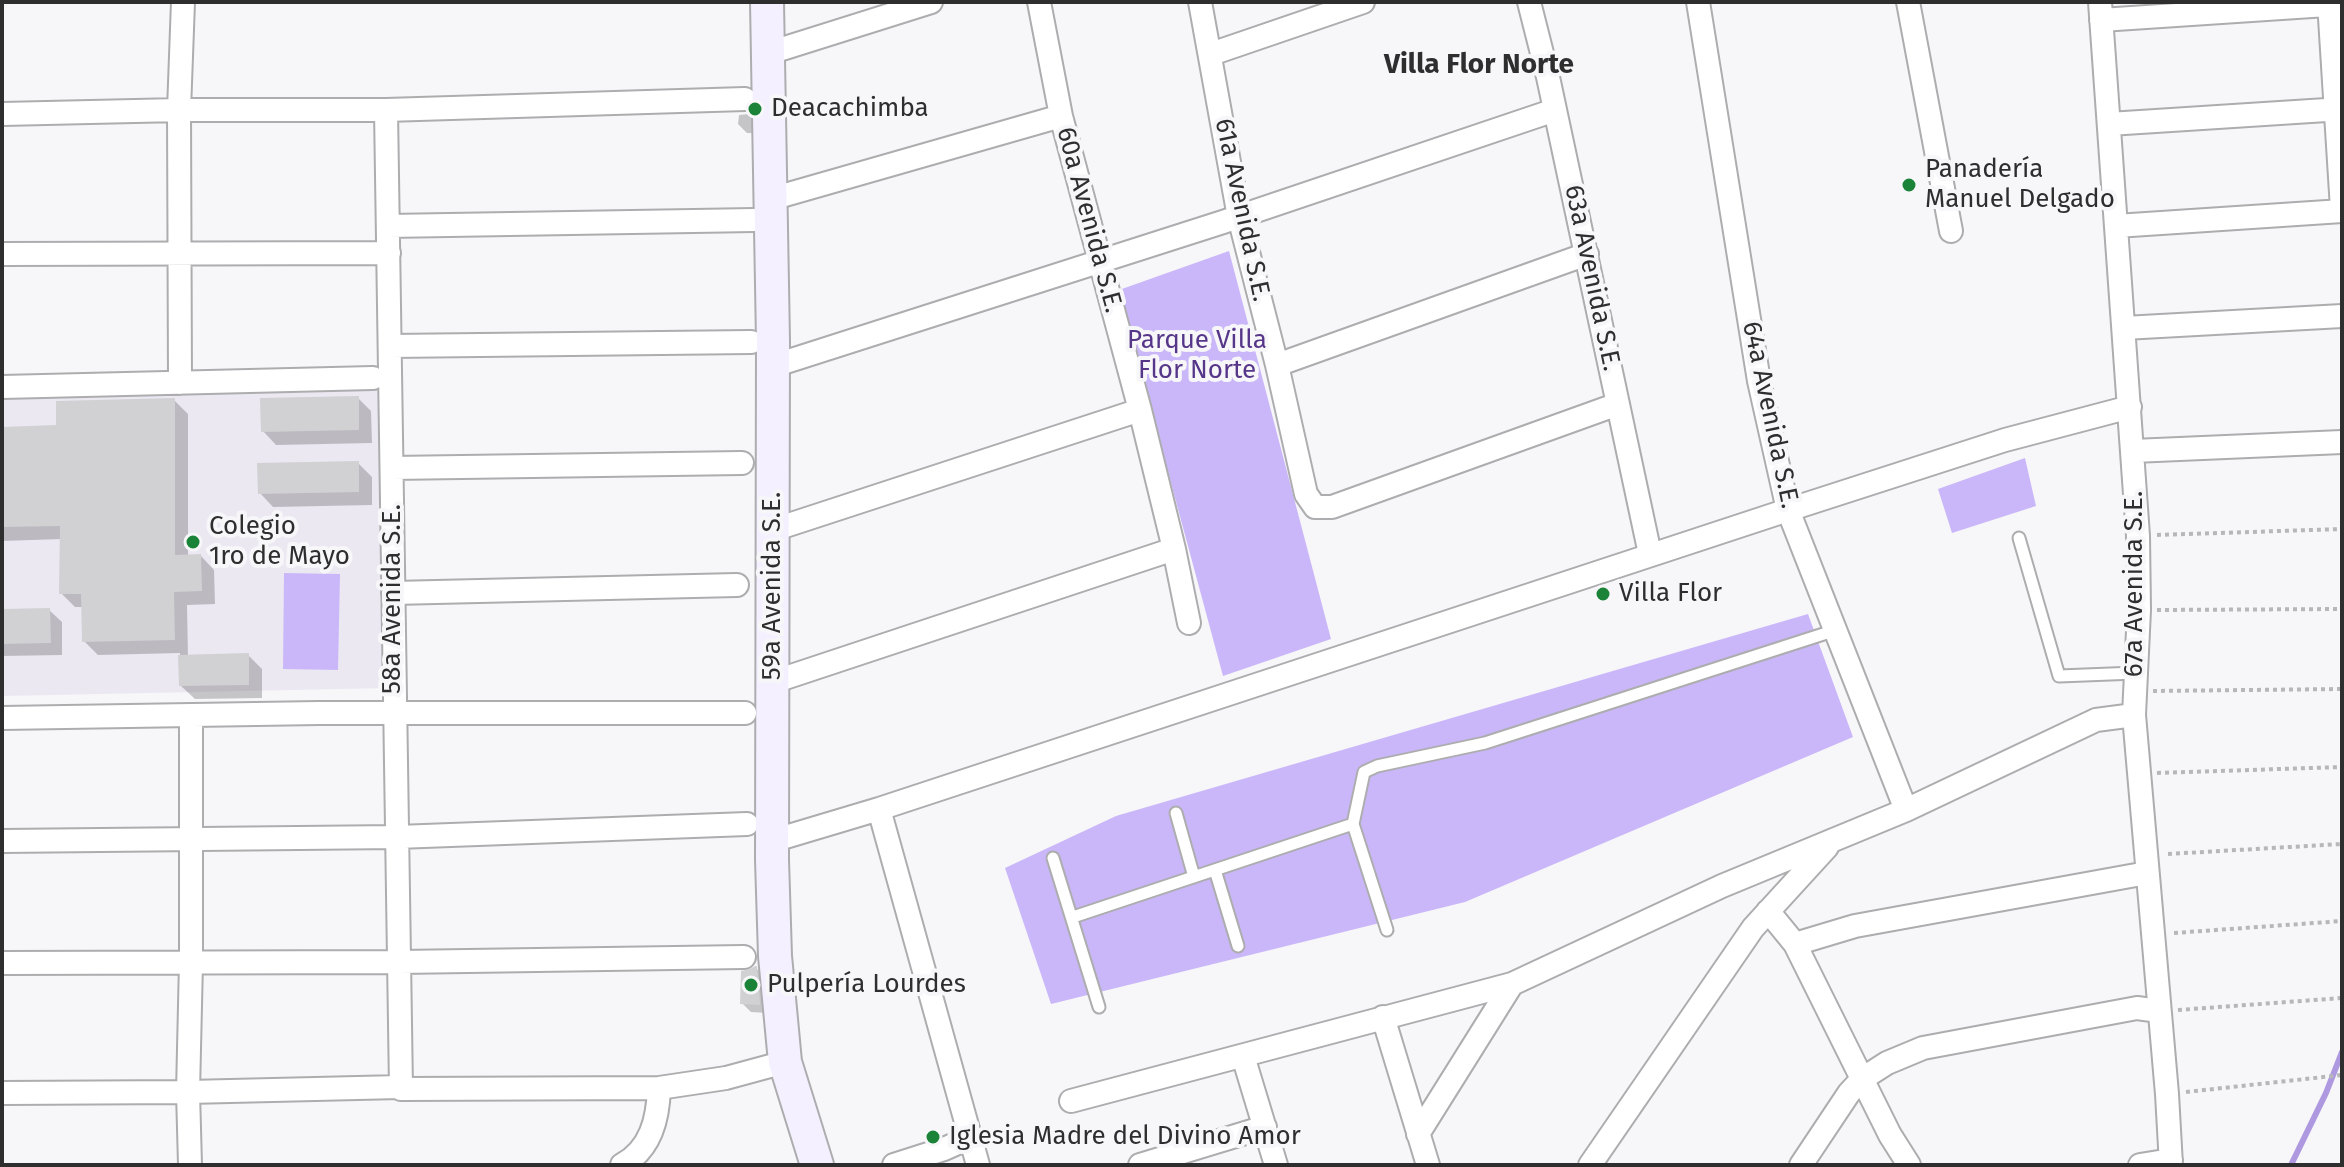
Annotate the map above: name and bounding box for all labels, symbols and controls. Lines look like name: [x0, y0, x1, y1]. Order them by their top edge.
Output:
district label: Villa Flor Norte: [1384, 48, 1574, 82]
place label: Deacachimba: [771, 93, 929, 125]
marker: Deacachimba: [746, 100, 764, 118]
street label: 61a Avenida S.E.: [1207, 116, 1277, 304]
street label: 60a Avenida S.E.: [1049, 124, 1129, 316]
place label: Panadería Manuel Delgado: [1925, 154, 2115, 216]
marker: Panadería Manuel Delgado: [1900, 176, 1918, 194]
street label: 63a Avenida S.E.: [1557, 182, 1627, 374]
street label: 64a Avenida S.E.: [1735, 319, 1805, 511]
park label: Parque Villa Flor Norte: [1127, 325, 1267, 386]
street label: 67a Avenida S.E.: [2119, 491, 2151, 677]
street label: 59a Avenida S.E.: [757, 492, 789, 680]
street label: 58a Avenida S.E.: [377, 504, 409, 694]
place label: Colegio 1ro de Mayo: [209, 511, 350, 572]
marker: Colegio 1ro de Mayo: [184, 533, 202, 551]
place label: Villa Flor: [1619, 578, 1722, 610]
marker: Villa Flor: [1594, 585, 1612, 603]
place label: Pulpería Lourdes: [767, 969, 966, 1001]
marker: Pulpería Lourdes: [742, 976, 760, 994]
place label: Iglesia Madre del Divino Amor: [949, 1121, 1301, 1153]
marker: Iglesia Madre del Divino Amor: [924, 1128, 942, 1146]

